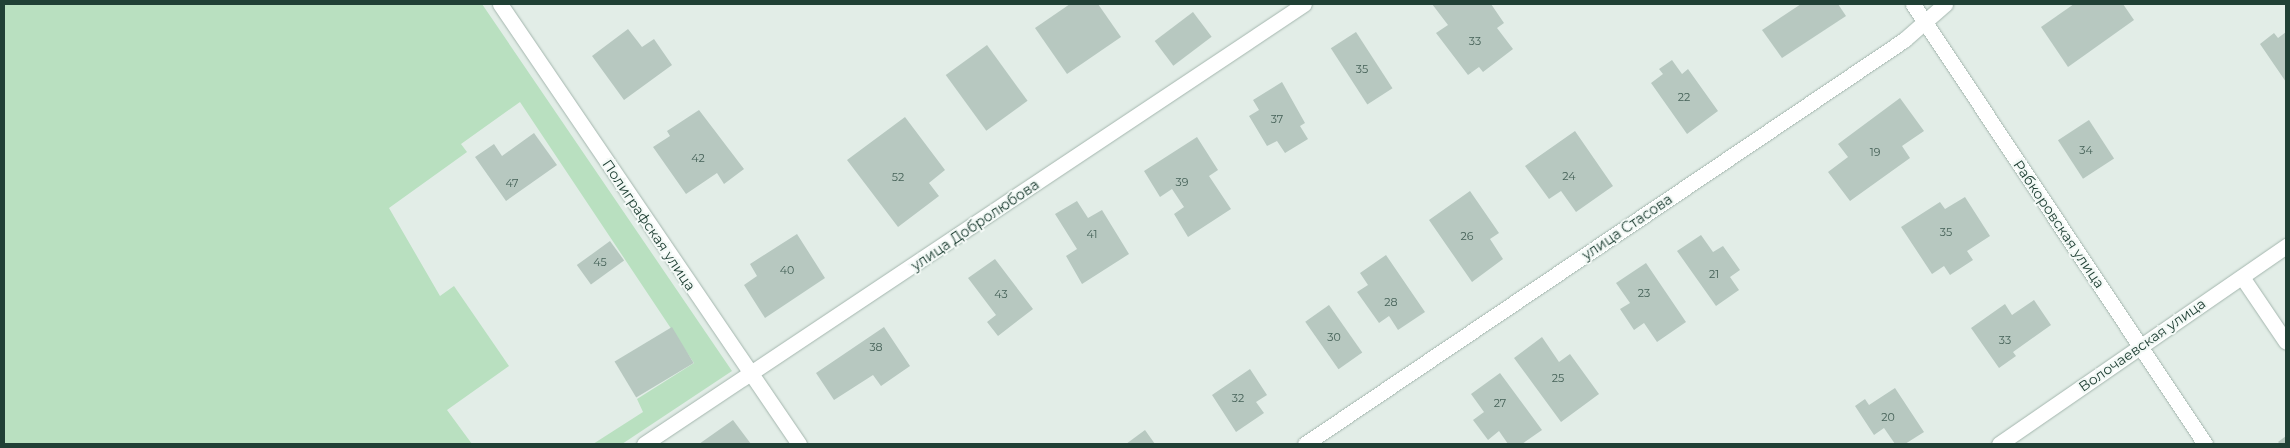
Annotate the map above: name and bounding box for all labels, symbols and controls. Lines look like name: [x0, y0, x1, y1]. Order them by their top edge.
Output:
house number: 33: [1469, 34, 1481, 48]
house number: 35: [1356, 62, 1368, 76]
house number: 22: [1678, 90, 1690, 104]
house number: 37: [1271, 112, 1283, 126]
house number: 34: [2079, 143, 2093, 157]
house number: 19: [1870, 145, 1880, 159]
house number: 42: [691, 151, 705, 165]
street label: Полиграфская улица: [599, 156, 699, 294]
street label: Рабкоровская улица: [2010, 157, 2108, 291]
house number: 24: [1562, 169, 1576, 183]
house number: 52: [892, 170, 904, 184]
house number: 39: [1176, 175, 1188, 189]
house number: 47: [505, 176, 519, 190]
street label: улица Добролюбова: [908, 176, 1042, 274]
street label: улица Стасова: [1579, 191, 1675, 263]
house number: 35: [1940, 225, 1952, 239]
house number: 41: [1087, 227, 1097, 241]
house number: 26: [1461, 229, 1473, 243]
house number: 45: [593, 255, 607, 269]
house number: 40: [780, 263, 794, 277]
house number: 21: [1709, 267, 1719, 281]
house number: 23: [1638, 286, 1650, 300]
house number: 43: [994, 287, 1008, 301]
house number: 28: [1384, 295, 1398, 309]
street label: Волочаевская улица: [2075, 295, 2209, 395]
house number: 30: [1327, 330, 1341, 344]
house number: 33: [1999, 333, 2011, 347]
house number: 38: [869, 340, 883, 354]
house number: 25: [1552, 371, 1564, 385]
house number: 32: [1232, 391, 1244, 405]
house number: 27: [1494, 396, 1506, 410]
house number: 20: [1881, 410, 1895, 424]

